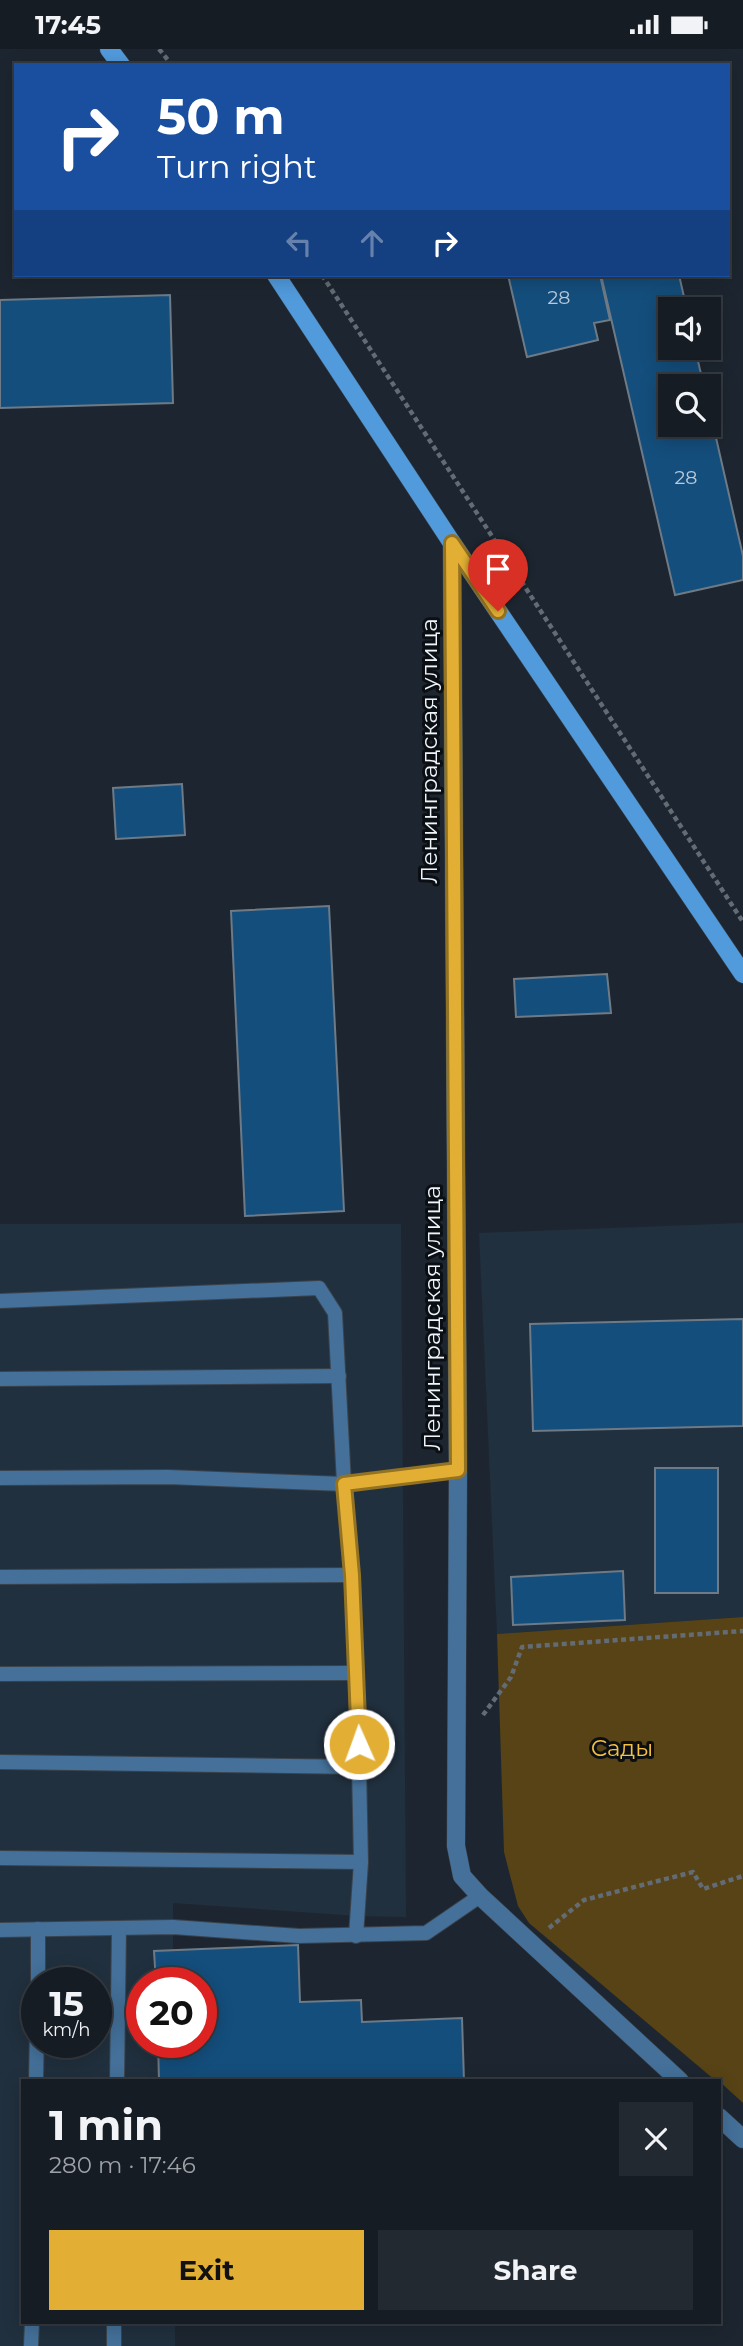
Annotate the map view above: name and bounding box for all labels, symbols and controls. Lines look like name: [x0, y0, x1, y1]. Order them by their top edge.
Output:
text: 17:45: [35, 9, 101, 41]
text: 50 m: [157, 87, 285, 146]
icon: right: [42, 91, 133, 182]
text: Turn right: [157, 147, 317, 186]
icon: left: [280, 224, 318, 262]
icon: ahead: [353, 224, 391, 262]
icon: right: [426, 224, 464, 262]
house number: 28: [548, 286, 570, 309]
map controls: [658, 297, 721, 437]
button: sound: [658, 297, 721, 360]
button: search: [658, 374, 721, 437]
house number: 28: [675, 466, 697, 489]
pin: [468, 539, 528, 611]
icon: arrive: [479, 550, 517, 588]
street label: Ленинградская улица: [415, 618, 443, 884]
street label: Ленинградская улица: [418, 1185, 446, 1451]
position arrow: [322, 1707, 396, 1781]
park label: Сады: [591, 1734, 653, 1762]
speed limit sign: 20: [126, 1967, 217, 2058]
text: 15: [49, 1982, 84, 2025]
text: km/h: [42, 2019, 91, 2041]
text: 1 min: [49, 2099, 163, 2151]
button: close: [619, 2102, 693, 2176]
text: 280 m · 17:46: [49, 2151, 196, 2179]
button: Exit: [49, 2230, 364, 2310]
button: Share: [378, 2230, 693, 2310]

